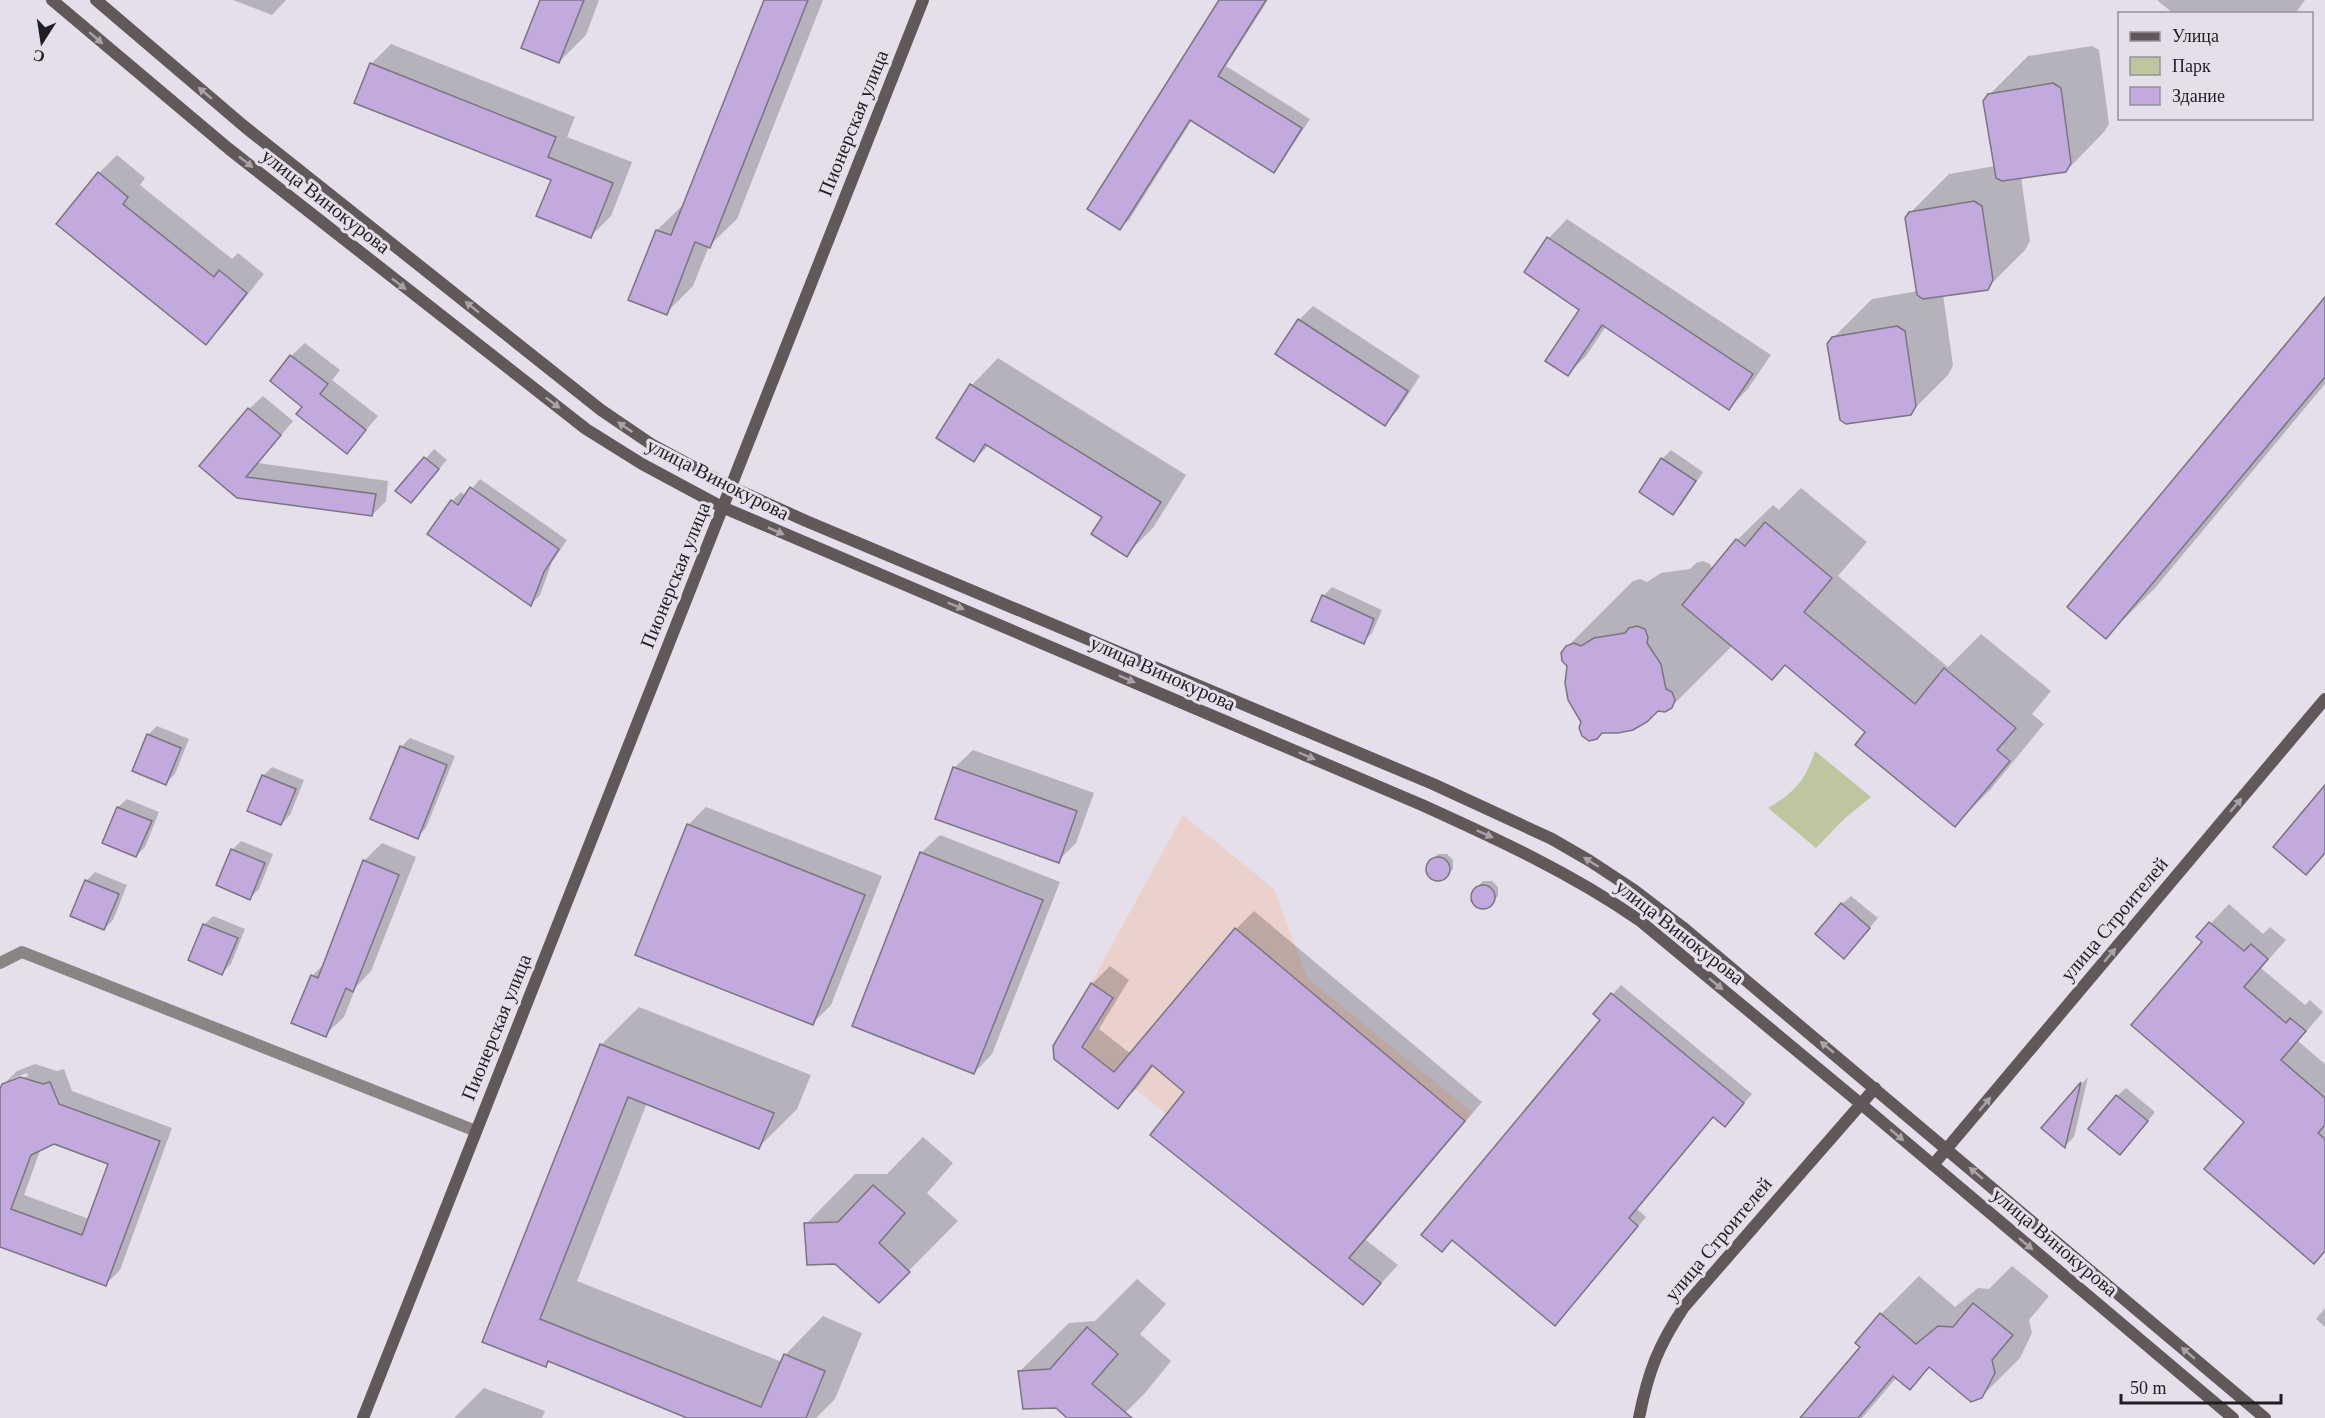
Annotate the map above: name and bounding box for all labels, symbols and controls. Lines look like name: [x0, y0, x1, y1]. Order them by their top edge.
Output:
north arrow: [12, 12, 72, 72]
legend: [2118, 12, 2313, 120]
text: Улица: [2172, 26, 2219, 46]
one-way arrow: [88, 31, 103, 44]
text: С: [32, 47, 46, 66]
street label: Пионерская улица: [814, 47, 893, 200]
text: Парк: [2172, 56, 2211, 76]
one-way arrow: [197, 86, 213, 99]
text: Здание: [2172, 86, 2225, 106]
street label: улица Винокурова: [257, 144, 395, 259]
one-way arrow: [239, 156, 254, 168]
one-way arrow: [391, 277, 407, 290]
one-way arrow: [464, 301, 479, 313]
one-way arrow: [545, 397, 561, 410]
one-way arrow: [617, 421, 634, 432]
street label: улица Винокурова: [643, 434, 793, 525]
street label: Пионерская улица: [636, 499, 715, 652]
one-way arrow: [767, 526, 785, 536]
one-way arrow: [947, 602, 965, 611]
street label: улица Винокурова: [1087, 631, 1239, 716]
one-way arrow: [1119, 674, 1137, 684]
one-way arrow: [1298, 751, 1316, 761]
one-way arrow: [2229, 797, 2242, 813]
one-way arrow: [1477, 829, 1495, 839]
street label: улица Строителей: [2056, 853, 2173, 986]
one-way arrow: [1583, 856, 1599, 867]
street label: улица Винокурова: [1611, 875, 1749, 990]
one-way arrow: [2104, 947, 2117, 963]
street label: Пионерская улица: [457, 951, 536, 1104]
one-way arrow: [1708, 977, 1723, 990]
one-way arrow: [1819, 1041, 1834, 1054]
one-way arrow: [1978, 1097, 1991, 1112]
one-way arrow: [1889, 1128, 1904, 1141]
one-way arrow: [1968, 1166, 1984, 1179]
street label: улица Строителей: [1660, 1173, 1777, 1306]
street label: улица Винокурова: [1987, 1183, 2122, 1302]
one-way arrow: [2018, 1237, 2034, 1250]
one-way arrow: [2181, 1347, 2196, 1360]
scale bar: [2121, 1367, 2282, 1405]
text: 50 m: [2130, 1378, 2167, 1398]

